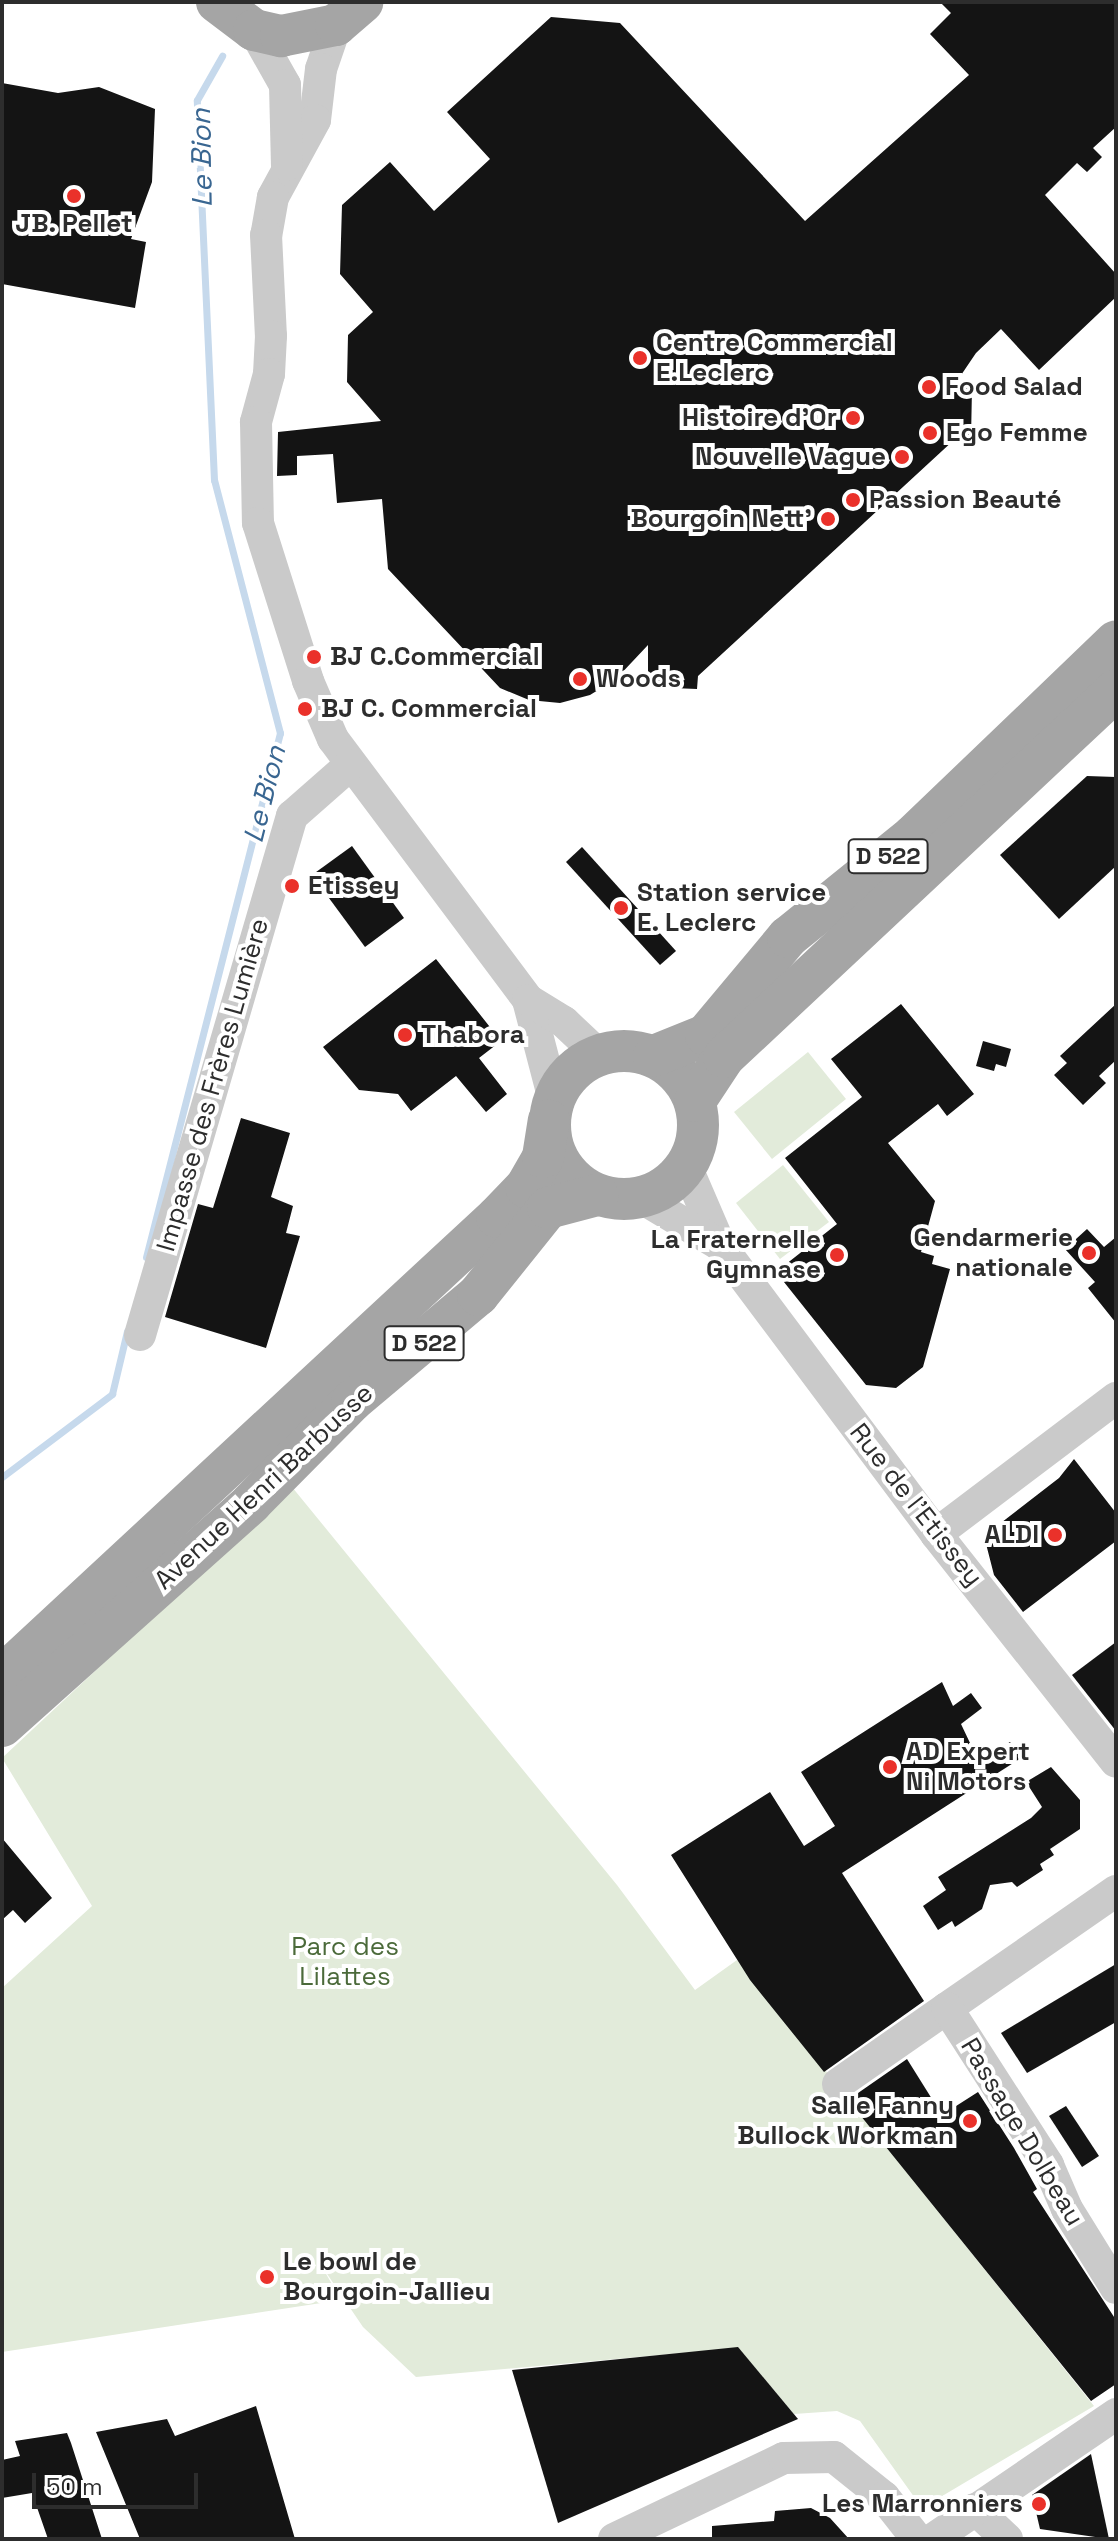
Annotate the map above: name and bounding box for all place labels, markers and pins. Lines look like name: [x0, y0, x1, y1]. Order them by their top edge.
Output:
marker: JB. Pellet: [65, 187, 83, 205]
place label: JB. Pellet: [15, 208, 133, 240]
place label: Centre Commercial E.Leclerc: [656, 327, 893, 388]
marker: Centre Commercial E.Leclerc: [631, 349, 649, 367]
place label: Food Salad: [945, 371, 1083, 403]
marker: Food Salad: [920, 378, 938, 396]
place label: Histoire d'Or: [682, 402, 837, 434]
marker: Histoire d'Or: [844, 409, 862, 427]
place label: Ego Femme: [946, 417, 1088, 449]
marker: Ego Femme: [921, 424, 939, 442]
place label: Nouvelle Vague: [695, 441, 886, 473]
marker: Nouvelle Vague: [893, 448, 911, 466]
place label: Passion Beauté: [869, 484, 1061, 516]
marker: Passion Beauté: [844, 491, 862, 509]
place label: Bourgoin Nett': [631, 503, 812, 535]
marker: Bourgoin Nett': [819, 510, 837, 528]
place label: BJ C.Commercial: [330, 641, 540, 673]
marker: BJ C.Commercial: [305, 648, 323, 666]
place label: Woods: [596, 663, 681, 695]
marker: Woods: [571, 670, 589, 688]
place label: BJ C. Commercial: [321, 693, 538, 725]
marker: BJ C. Commercial: [296, 700, 314, 718]
place label: Etissey: [308, 870, 399, 902]
marker: Etissey: [283, 877, 301, 895]
place label: Station service E. Leclerc: [637, 877, 826, 938]
marker: Station service E. Leclerc: [612, 899, 630, 917]
place label: Thabora: [421, 1019, 525, 1051]
marker: Thabora: [396, 1026, 414, 1044]
place label: Gendarmerie nationale: [913, 1222, 1073, 1284]
place label: La Fraternelle Gymnase: [651, 1224, 821, 1286]
marker: Gendarmerie nationale: [1080, 1244, 1098, 1262]
marker: La Fraternelle Gymnase: [828, 1246, 846, 1264]
place label: ALDI: [984, 1519, 1039, 1551]
marker: ALDI: [1046, 1526, 1064, 1544]
place label: AD Expert Ni Motors: [906, 1736, 1030, 1798]
marker: AD Expert Ni Motors: [881, 1758, 899, 1776]
place label: Salle Fanny Bullock Workman: [737, 2090, 954, 2152]
marker: Salle Fanny Bullock Workman: [961, 2112, 979, 2130]
place label: Le bowl de Bourgoin-Jallieu: [283, 2246, 490, 2308]
marker: Le bowl de Bourgoin-Jallieu: [258, 2268, 276, 2286]
place label: Les Marronniers: [822, 2488, 1023, 2520]
marker: Les Marronniers: [1030, 2495, 1048, 2513]

